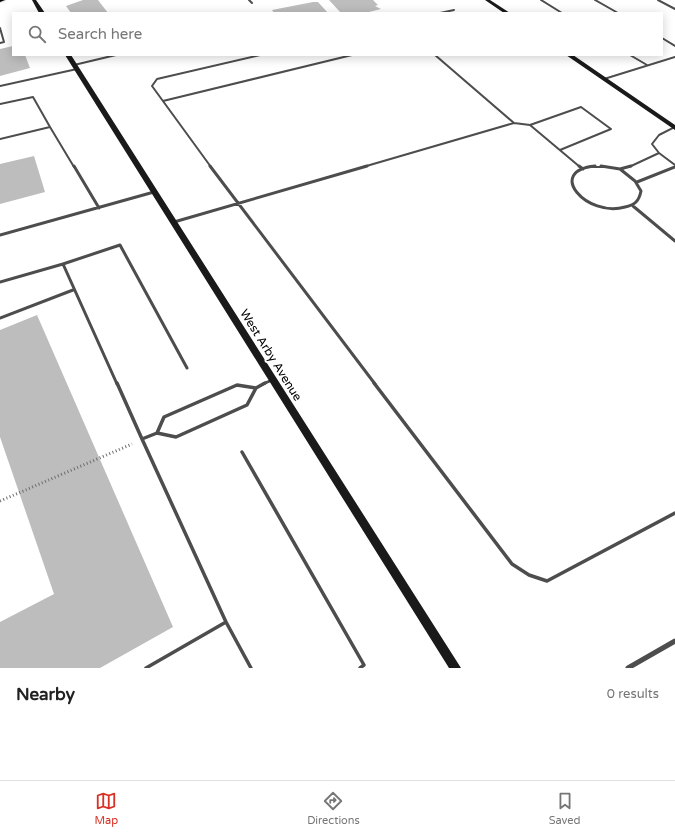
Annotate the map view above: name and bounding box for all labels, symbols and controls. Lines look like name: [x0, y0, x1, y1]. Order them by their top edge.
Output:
search box: [12, 12, 663, 56]
icon: search: [26, 23, 48, 45]
text: Search here: [58, 25, 142, 43]
street label: West Arby Avenue: [237, 307, 305, 404]
text: Nearby: [16, 684, 75, 705]
text: 0 results: [607, 686, 659, 702]
tab: Map: [94, 790, 118, 827]
tab: Directions: [307, 790, 360, 827]
tab: Saved: [549, 790, 581, 827]

